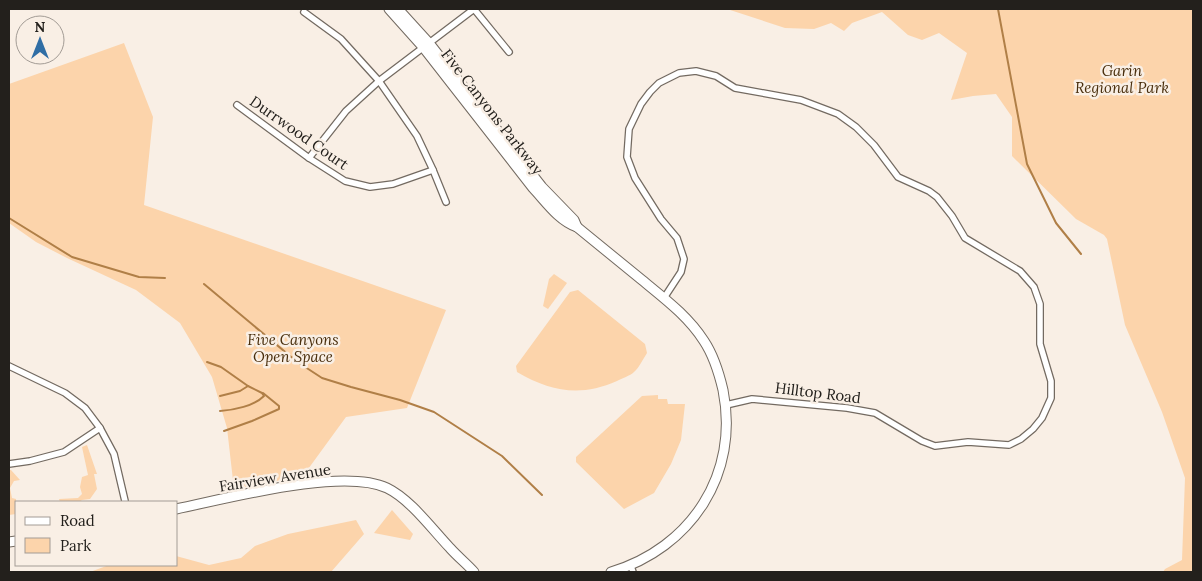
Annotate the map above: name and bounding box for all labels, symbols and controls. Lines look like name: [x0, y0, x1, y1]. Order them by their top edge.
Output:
north arrow: [15, 15, 65, 65]
text: N: [35, 18, 46, 36]
street label: Five Canyons Parkway: [437, 45, 547, 178]
park label: Garin Regional Park: [1075, 61, 1169, 97]
street label: Durrwood Court: [246, 91, 352, 174]
park label: Five Canyons Open Space: [247, 330, 339, 366]
street label: Hilltop Road: [774, 378, 862, 407]
street label: Fairview Avenue: [218, 459, 332, 496]
legend: [15, 501, 178, 566]
text: Road: [60, 511, 95, 530]
text: Park: [60, 536, 91, 555]

